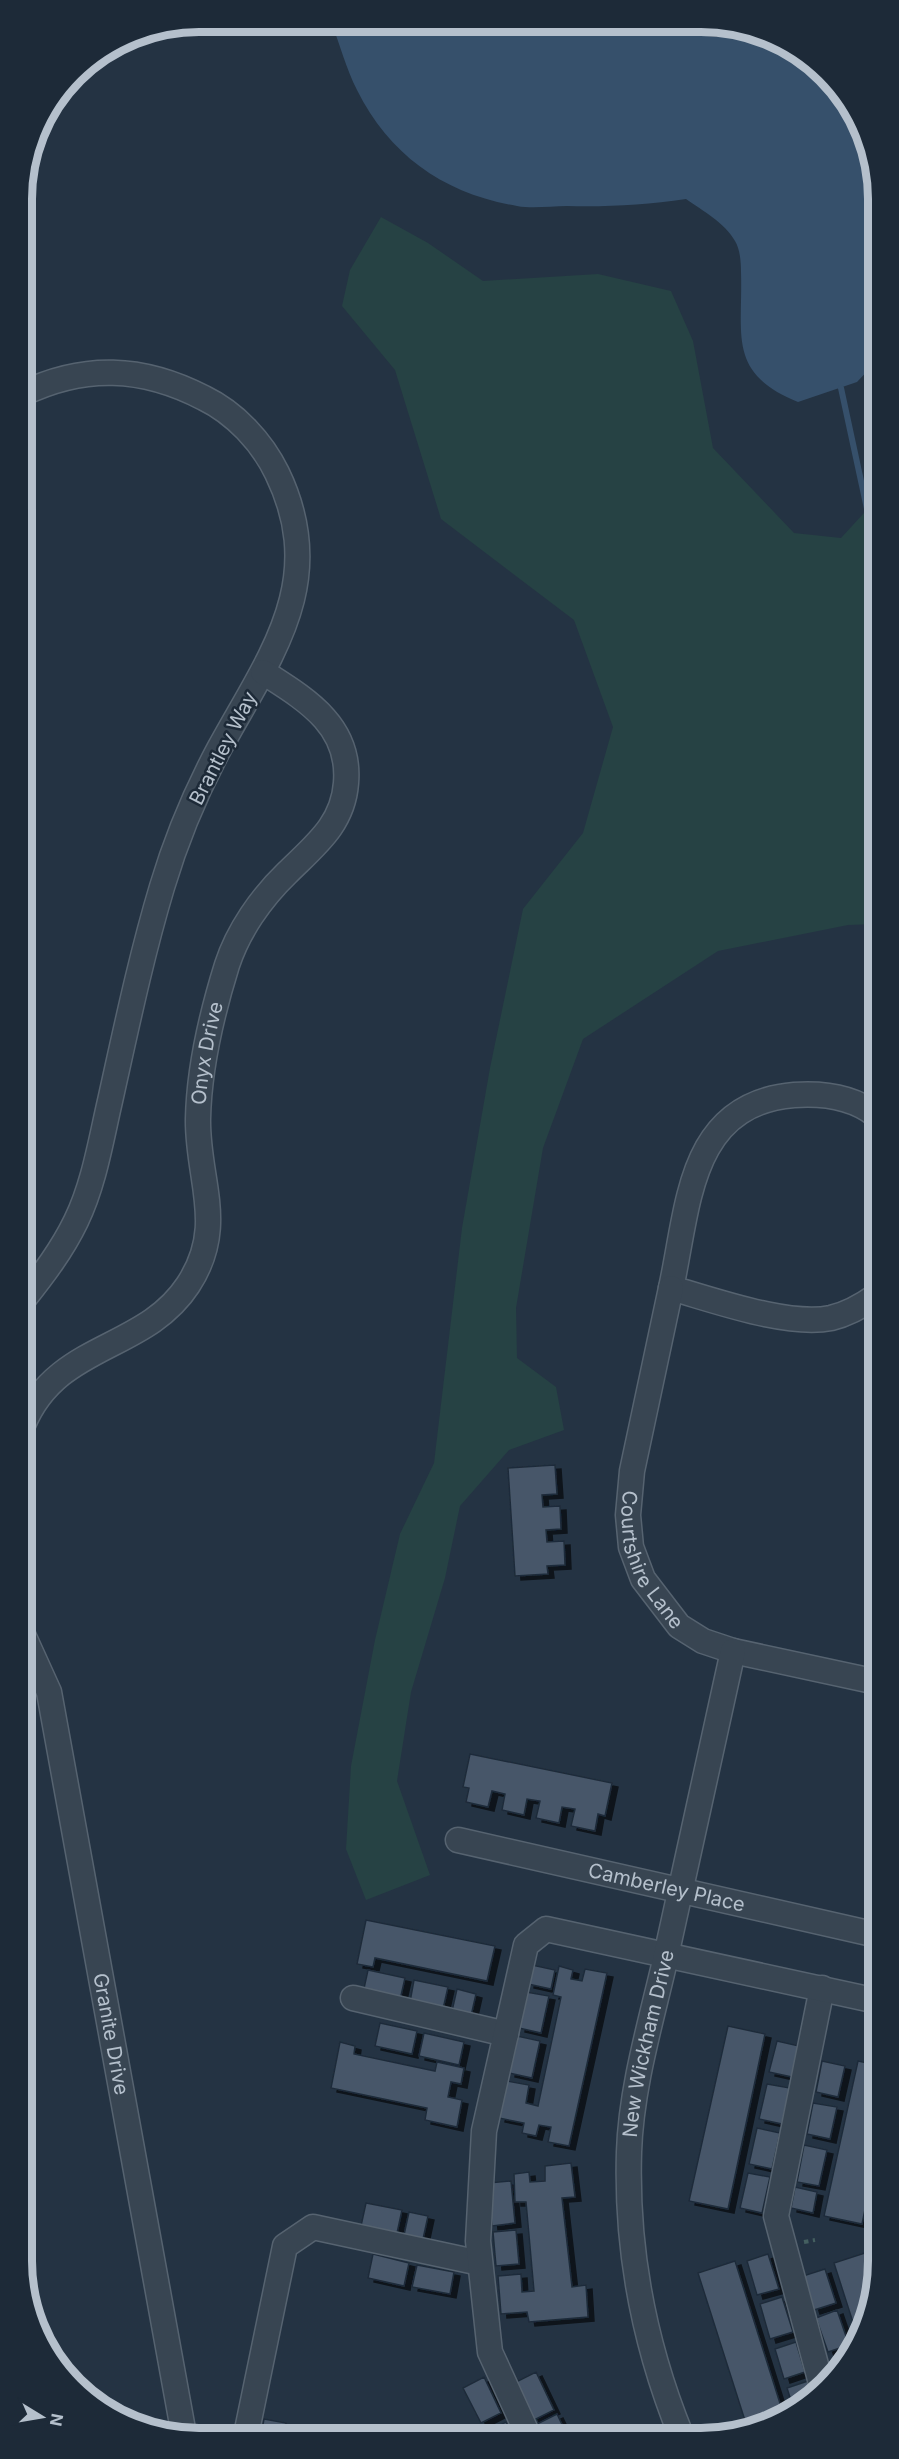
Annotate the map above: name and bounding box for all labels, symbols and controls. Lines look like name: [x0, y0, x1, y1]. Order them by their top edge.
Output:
street label: Brantley Way: [184, 687, 262, 809]
street label: Onyx Drive: [187, 999, 228, 1106]
street label: Courtshire Lane: [616, 1490, 689, 1634]
street label: Camberley Place: [586, 1858, 747, 1917]
street label: New Wickham Drive: [618, 1948, 679, 2139]
street label: Granite Drive: [88, 1971, 134, 2097]
north arrow: [12, 2387, 72, 2447]
text: N: [46, 2412, 68, 2428]

